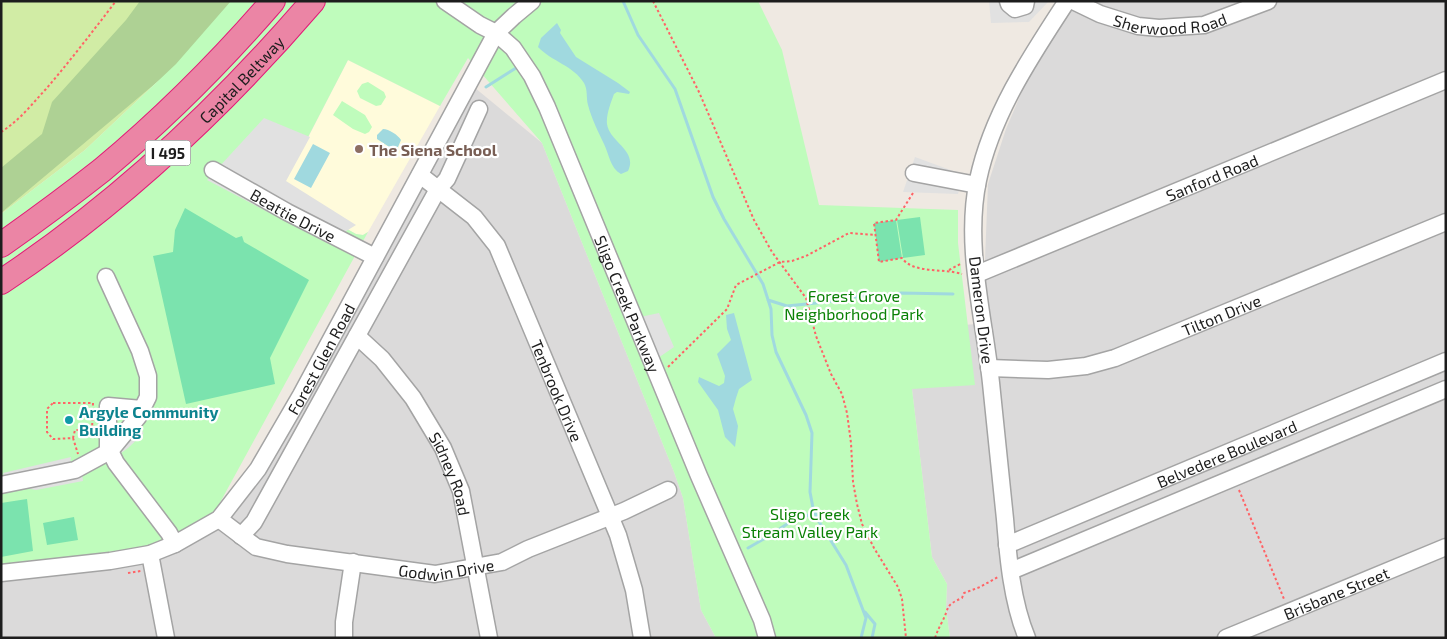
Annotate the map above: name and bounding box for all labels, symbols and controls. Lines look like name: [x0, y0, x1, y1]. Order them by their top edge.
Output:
street label: Sherwood Road: [1111, 8, 1229, 37]
street label: Capital Beltway: [195, 31, 288, 127]
road number: I 495: [146, 140, 190, 166]
place label: The Siena School: [369, 140, 498, 159]
marker: The Siena School: [353, 143, 365, 155]
street label: Sanford Road: [1163, 149, 1261, 204]
street label: Beattie Drive: [248, 184, 339, 245]
street label: Sligo Creek Parkway: [591, 232, 665, 376]
street label: Dameron Drive: [966, 255, 998, 365]
park label: Forest Grove Neighborhood Park: [784, 286, 924, 323]
street label: Tilton Drive: [1179, 290, 1264, 339]
street label: Forest Glen Road: [283, 300, 358, 417]
street label: Tenbrook Drive: [528, 337, 587, 444]
place label: Argyle Community Building: [79, 402, 219, 439]
marker: Argyle Community Building: [63, 414, 75, 426]
street label: Belvedere Boulevard: [1154, 415, 1299, 491]
street label: Sidney Road: [426, 428, 475, 517]
park label: Sligo Creek Stream Valley Park: [742, 504, 878, 541]
street label: Godwin Drive: [397, 554, 495, 584]
street label: Brisbane Street: [1280, 562, 1392, 623]

